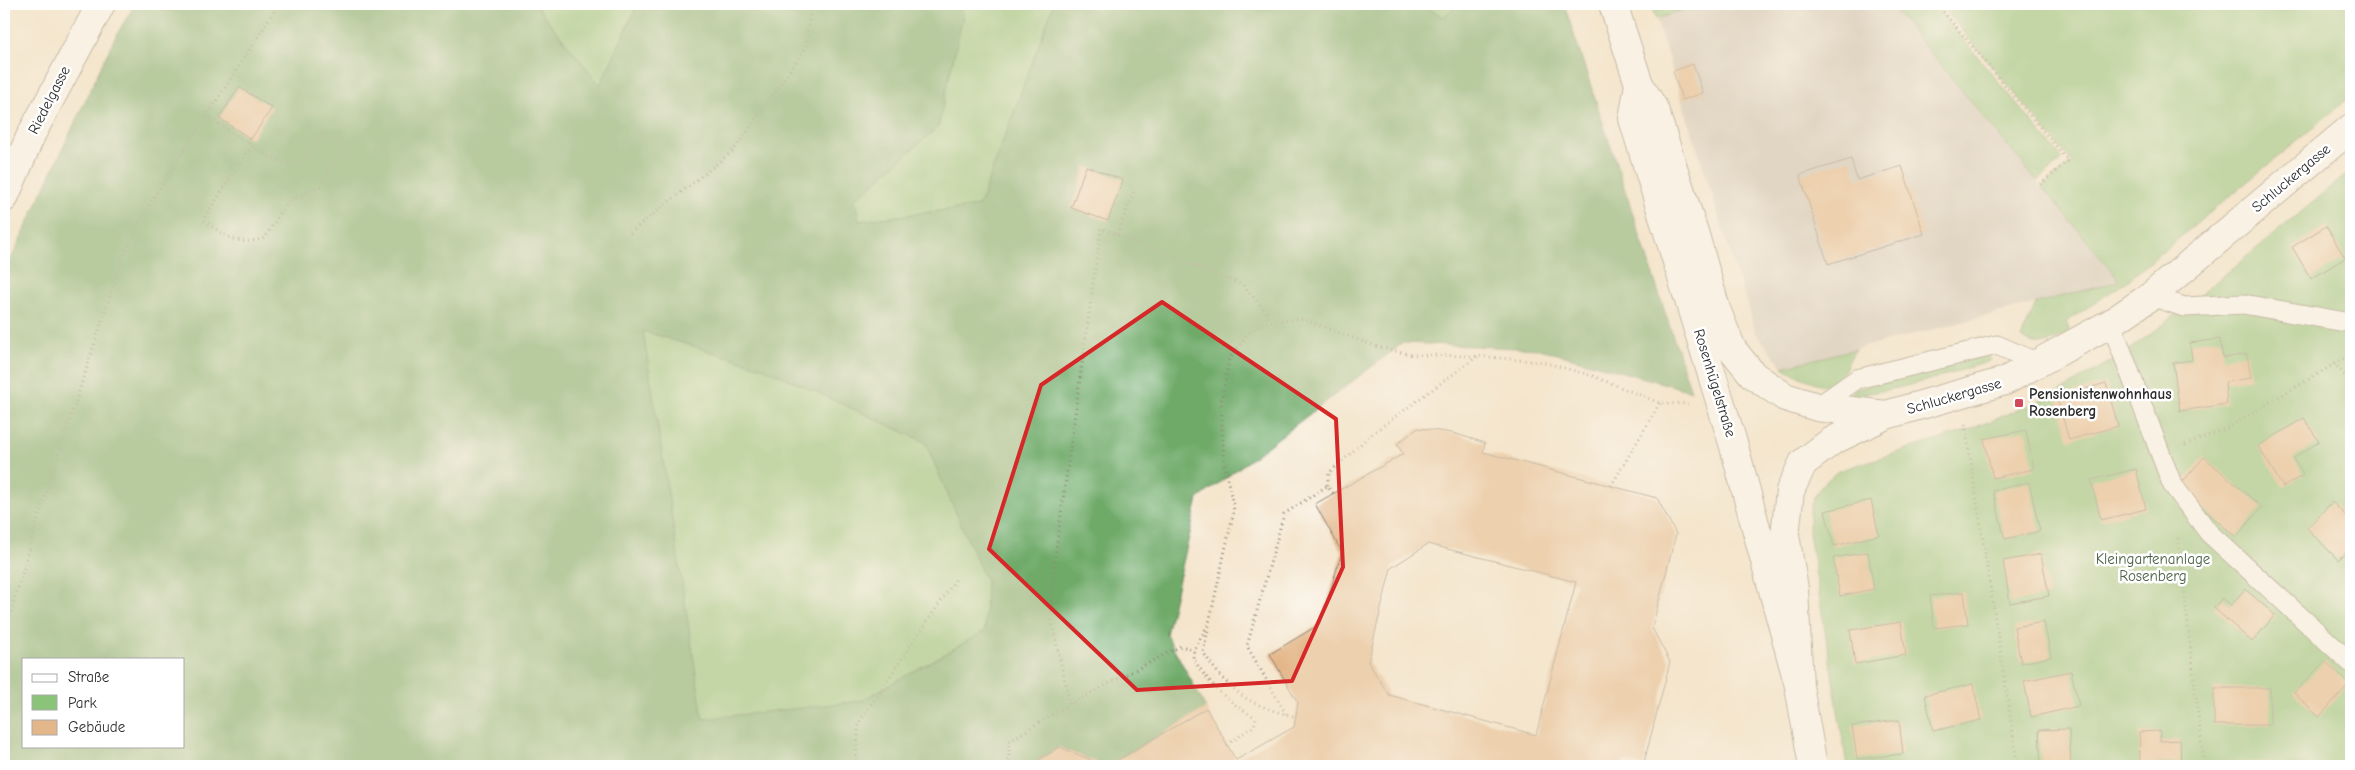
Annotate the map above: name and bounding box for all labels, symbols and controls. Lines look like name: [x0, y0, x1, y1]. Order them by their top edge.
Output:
street label: Riedelgasse: [24, 62, 74, 137]
street label: Schluckergasse: [2248, 140, 2334, 216]
street label: Rosenhügelstraße: [1690, 327, 1740, 440]
street label: Schluckergasse: [1905, 374, 2004, 418]
place label: Pensionistenwohnhaus Rosenberg: [2029, 385, 2172, 420]
marker: Pensionistenwohnhaus Rosenberg: [2013, 397, 2025, 409]
park label: Kleingartenanlage Rosenberg: [2096, 550, 2211, 585]
legend: [22, 658, 185, 748]
text: Straße: [68, 668, 110, 686]
text: Park: [68, 694, 97, 712]
text: Gebäude: [68, 718, 126, 736]

